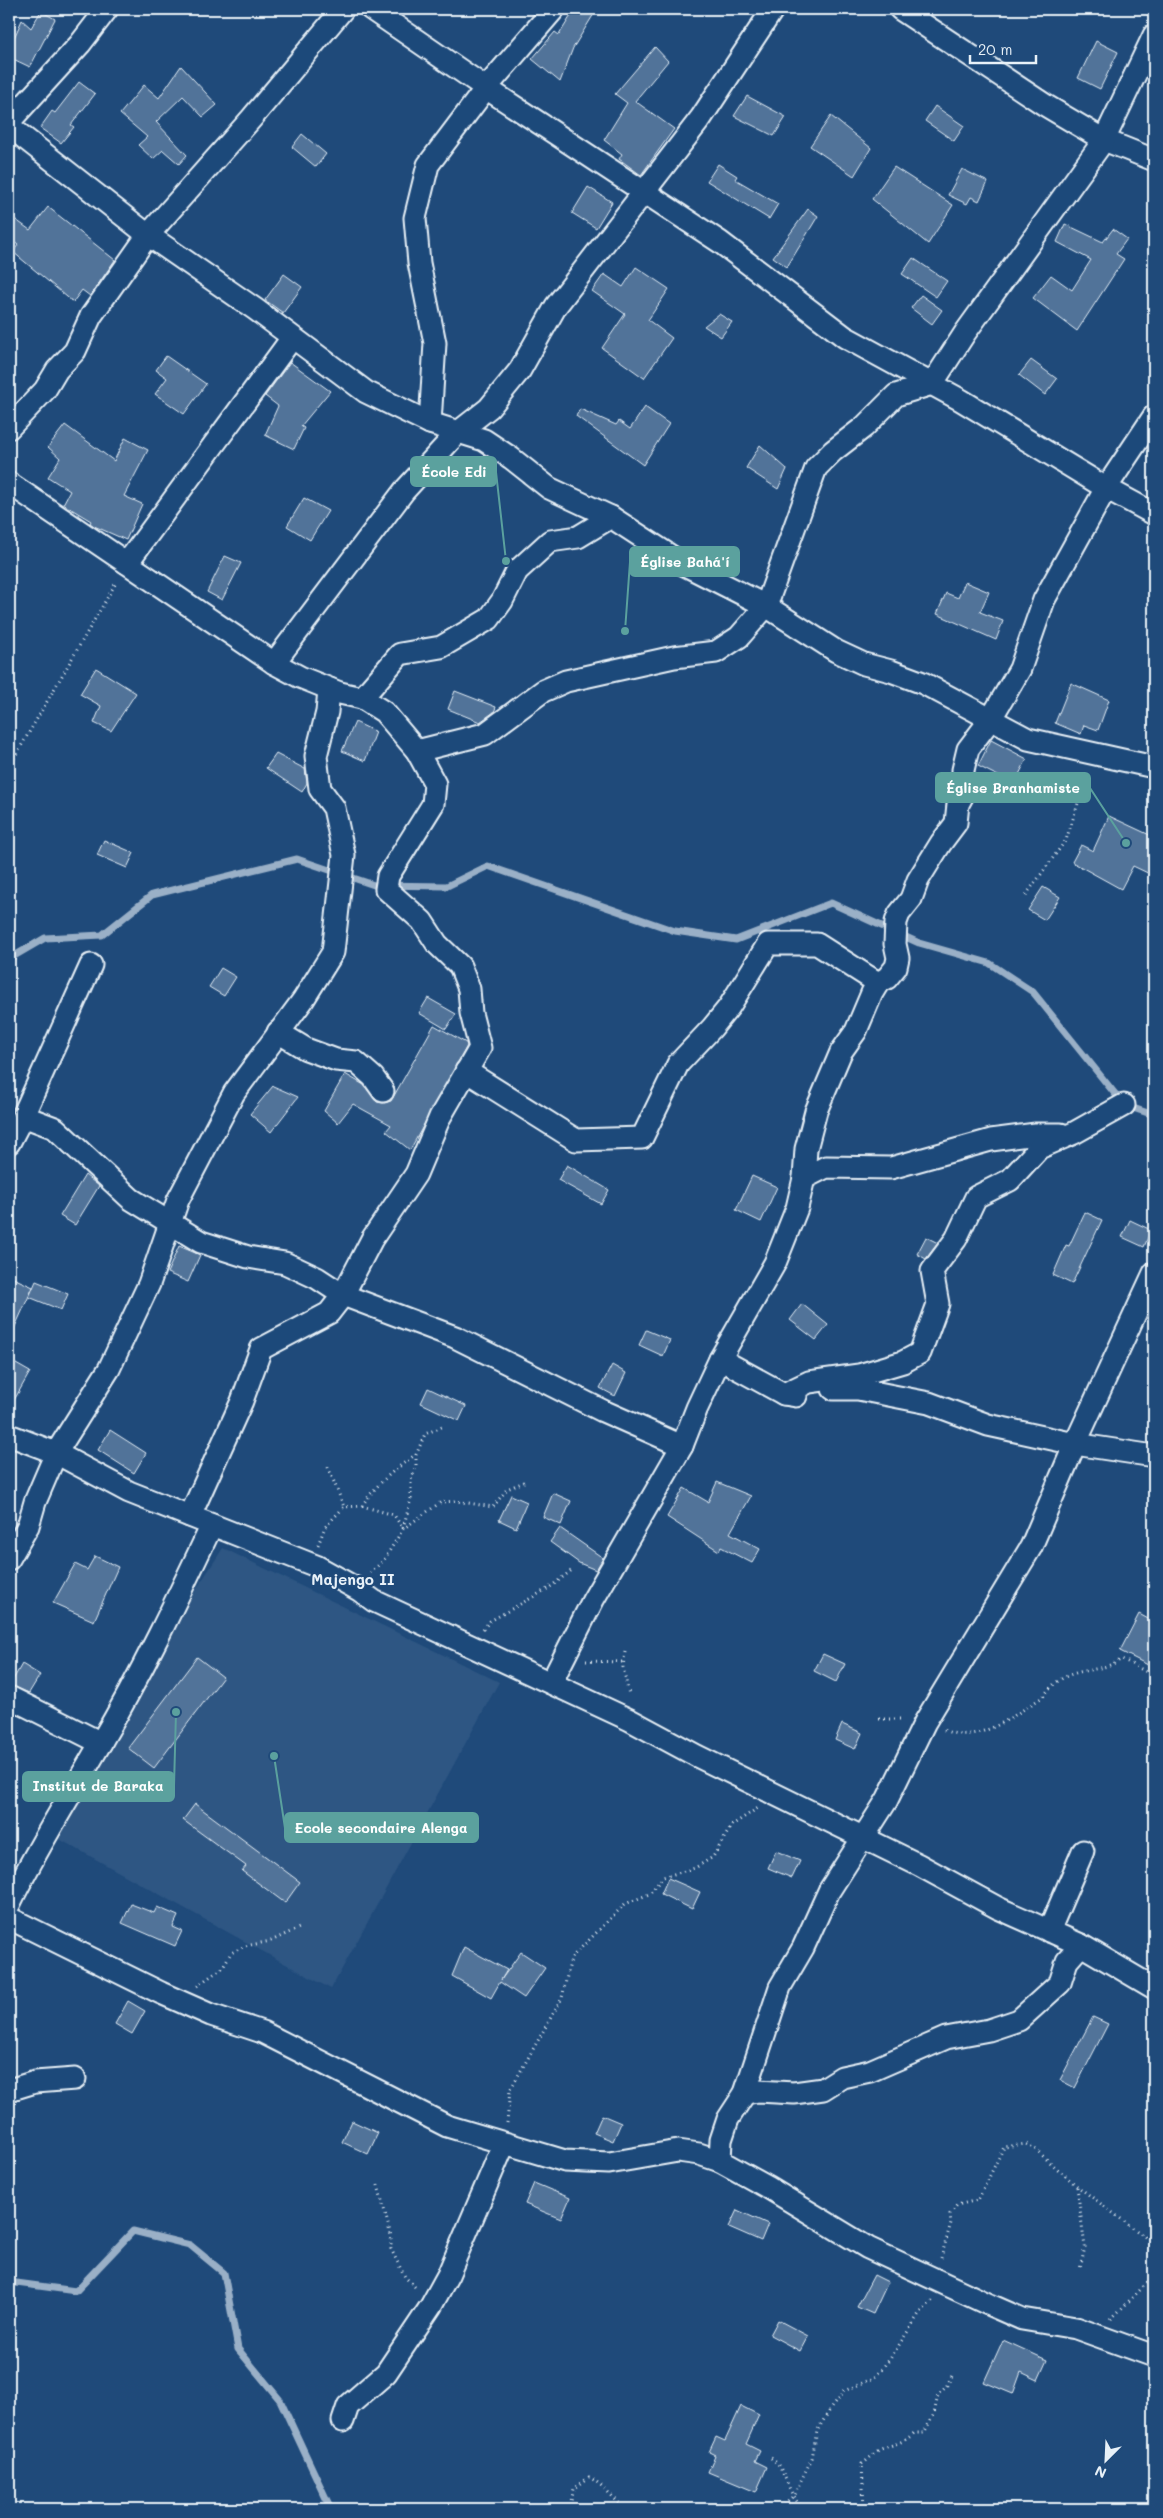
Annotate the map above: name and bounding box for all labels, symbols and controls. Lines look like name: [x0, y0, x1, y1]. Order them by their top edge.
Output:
scale bar: [970, 32, 1037, 64]
text: 20 m: [978, 39, 1012, 59]
callout: École Edi: [411, 457, 496, 486]
text: École Edi: [421, 462, 487, 481]
callout: Église Bahá'í: [630, 547, 739, 576]
text: Église Bahá'í: [640, 552, 730, 571]
callout: Église Branhamiste: [936, 773, 1090, 802]
text: Église Branhamiste: [946, 778, 1080, 797]
district label: Majengo II: [311, 1569, 395, 1589]
callout: Institut de Baraka: [23, 1772, 174, 1801]
text: Institut de Baraka: [33, 1776, 164, 1795]
callout: Ecole secondaire Alenga: [285, 1813, 478, 1842]
text: Ecole secondaire Alenga: [294, 1818, 468, 1837]
north arrow: [1080, 2436, 1130, 2486]
text: N: [1092, 2461, 1109, 2483]

